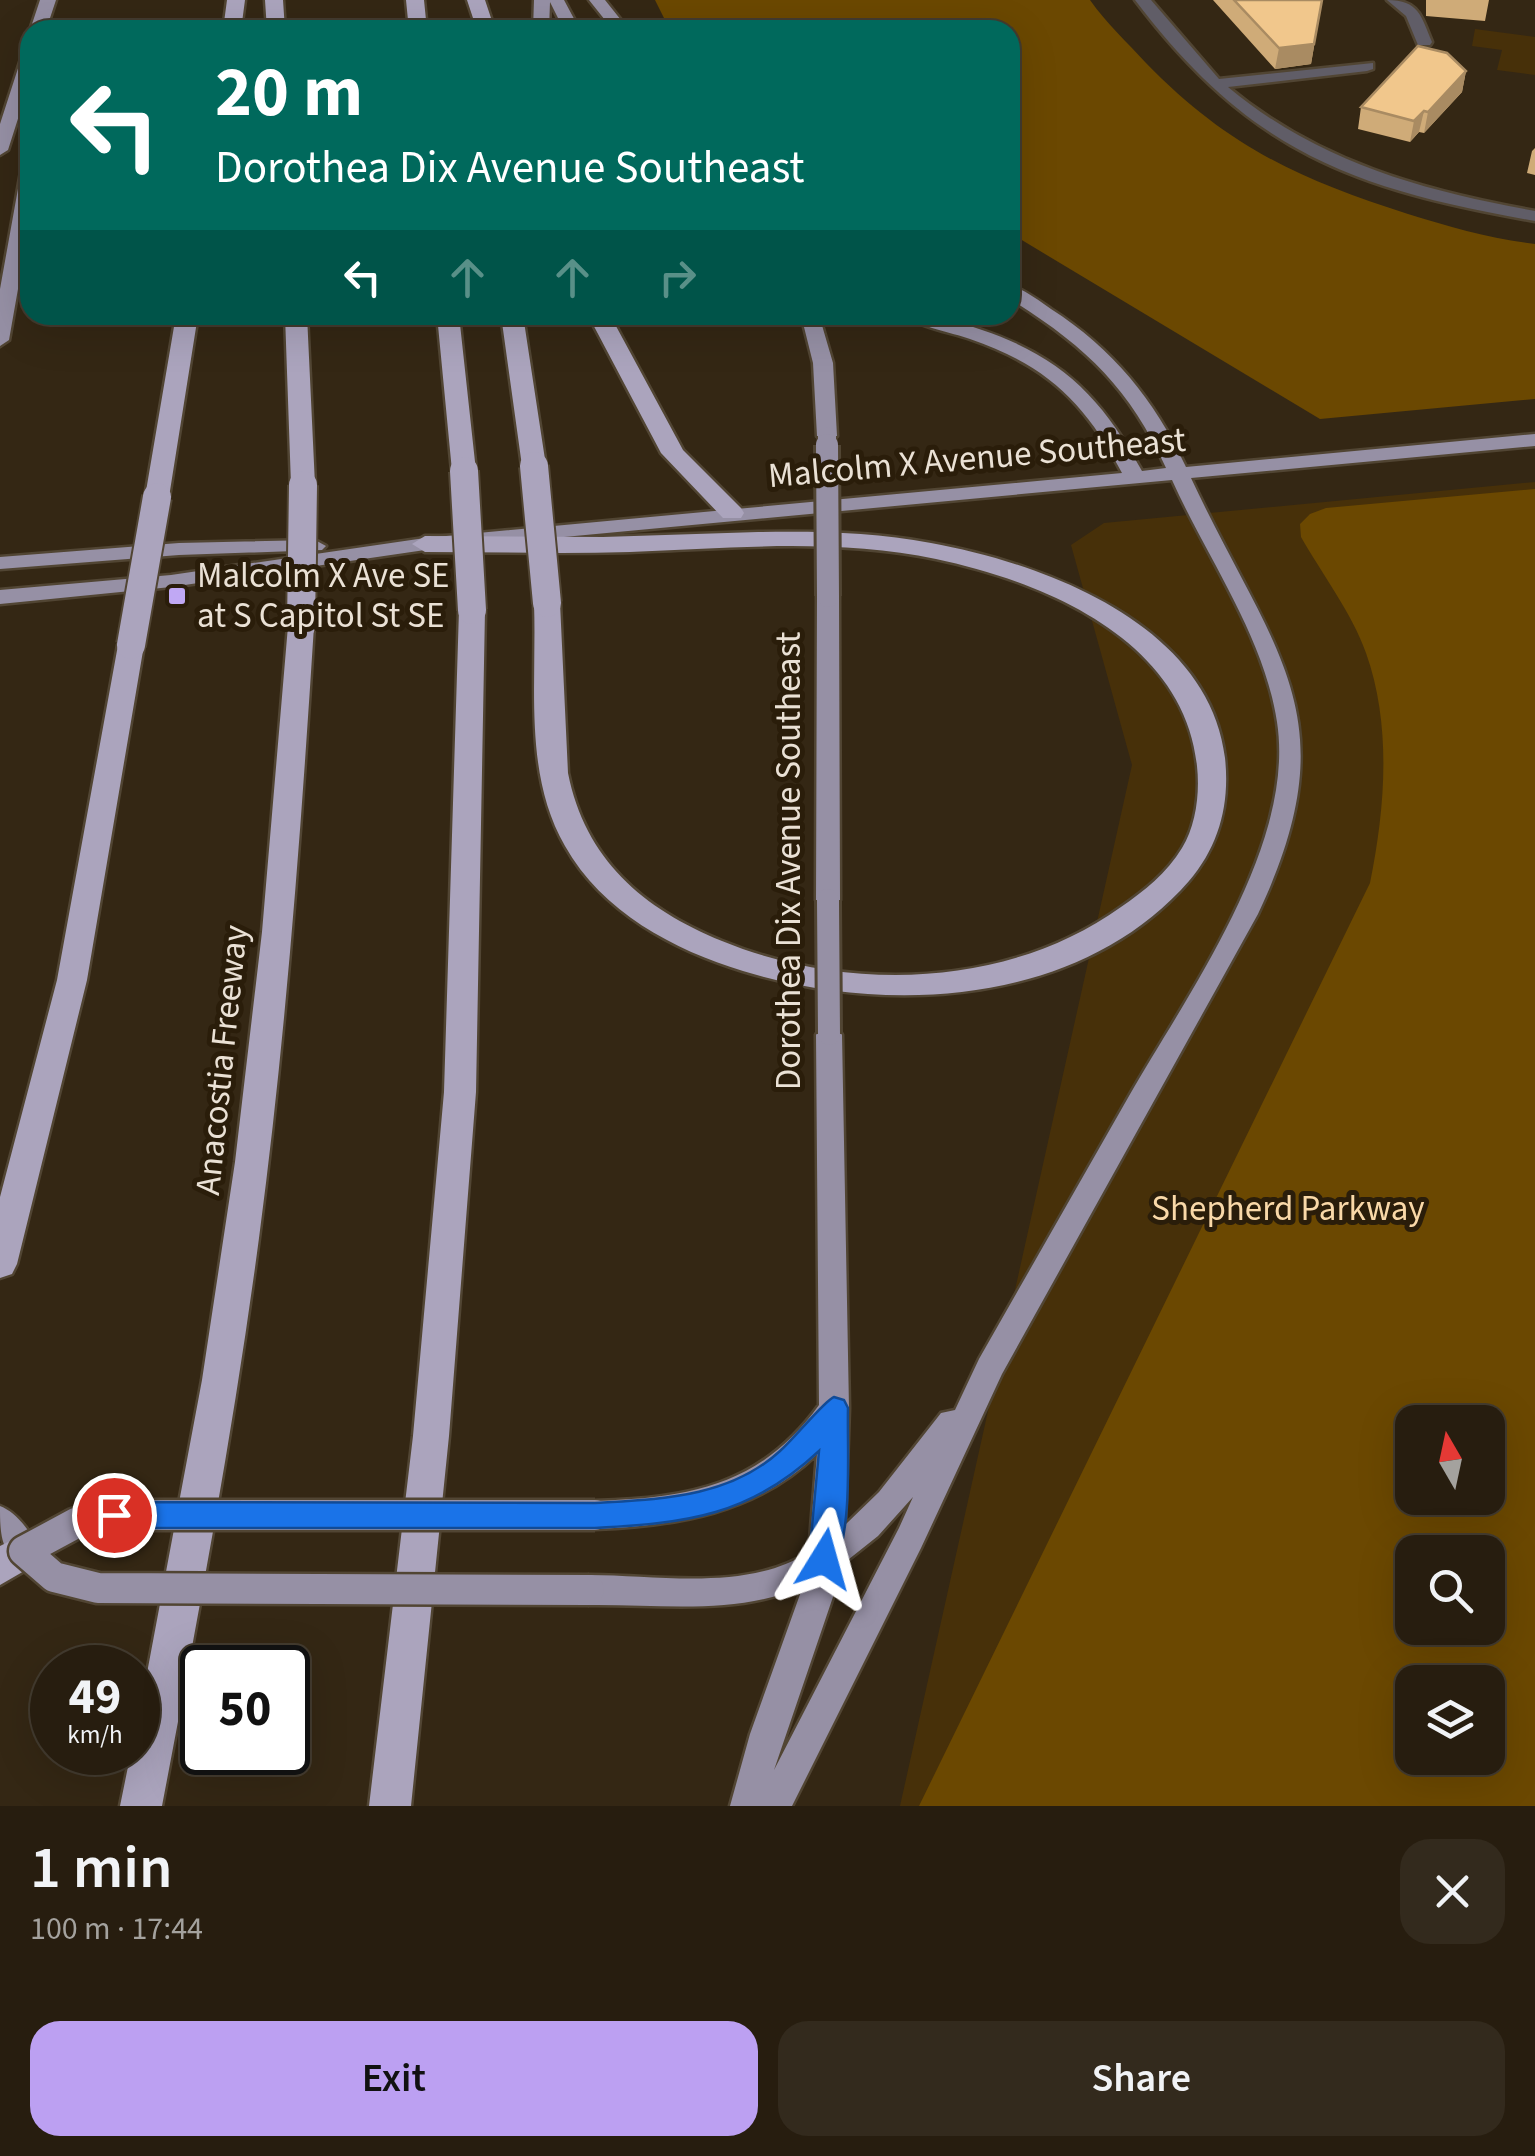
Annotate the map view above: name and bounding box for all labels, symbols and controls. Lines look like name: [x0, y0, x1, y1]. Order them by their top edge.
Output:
text: 20 m: [215, 43, 363, 143]
icon: left: [50, 60, 180, 190]
text: Dorothea Dix Avenue Southeast: [215, 136, 805, 200]
icon: left: [335, 250, 390, 305]
icon: ahead: [440, 250, 495, 305]
icon: ahead: [545, 250, 600, 305]
icon: right: [650, 250, 705, 305]
street label: Malcolm X Avenue Southeast: [766, 415, 1188, 501]
place label: Malcolm X Ave SE at S Capitol St SE: [197, 551, 450, 641]
marker: Malcolm X Ave SE at S Capitol St SE: [166, 585, 188, 607]
street label: Dorothea Dix Avenue Southeast: [764, 632, 814, 1090]
street label: Anacostia Freeway: [183, 923, 261, 1197]
park label: Shepherd Parkway: [1151, 1184, 1425, 1234]
north arrow: [1395, 1405, 1505, 1515]
map controls: [1395, 1405, 1505, 1775]
pin: [72, 1473, 157, 1558]
icon: arrive: [87, 1488, 142, 1543]
position arrow: [772, 1507, 876, 1611]
button: search: [1395, 1535, 1505, 1645]
speed limit sign: 50: [180, 1645, 310, 1775]
text: 49: [69, 1662, 121, 1733]
button: layers: [1395, 1665, 1505, 1775]
text: km/h: [67, 1717, 123, 1753]
text: 1 min: [30, 1826, 173, 1911]
button: close: [1400, 1839, 1505, 1944]
text: 100 m · 17:44: [30, 1906, 203, 1952]
button: Exit: [30, 2021, 758, 2136]
button: Share: [778, 2021, 1505, 2136]

